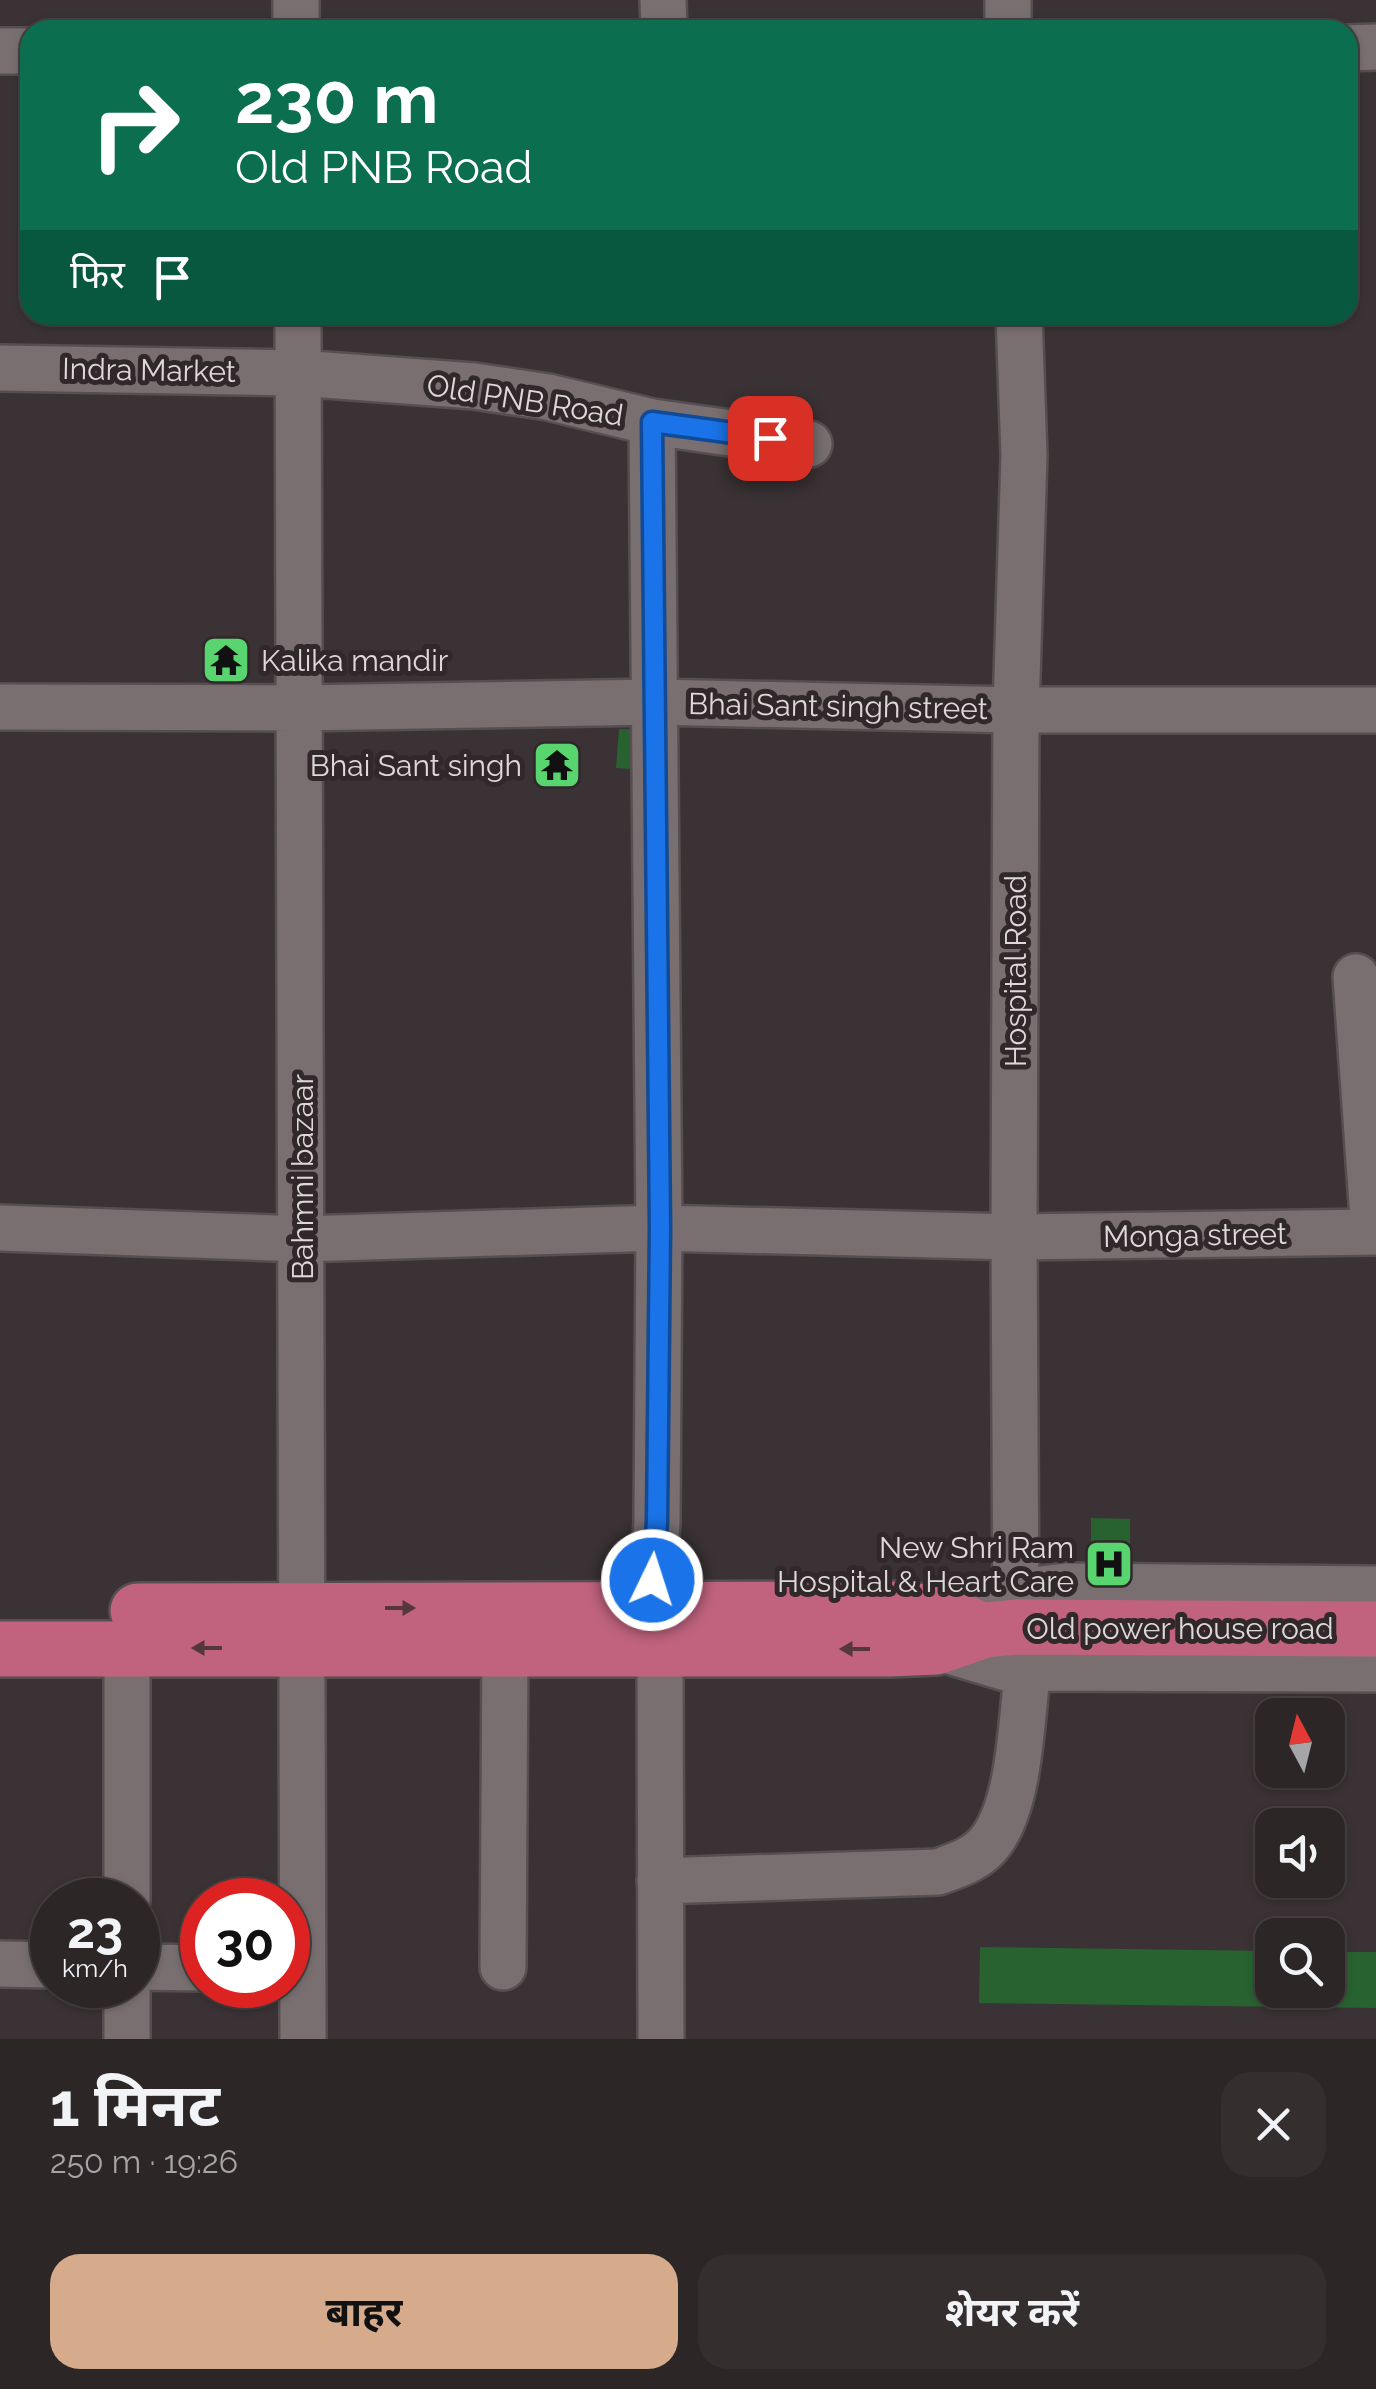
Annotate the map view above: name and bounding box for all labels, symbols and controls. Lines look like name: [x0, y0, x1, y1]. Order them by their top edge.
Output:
text: 230 m: [235, 57, 439, 139]
icon: right: [70, 60, 200, 190]
text: Old PNB Road: [235, 141, 533, 194]
icon: arrive: [145, 250, 200, 305]
text: फिर: [70, 252, 125, 297]
street label: Indra Market: [62, 351, 236, 389]
street label: Old PNB Road: [424, 367, 626, 433]
pin: [728, 396, 813, 481]
icon: arrive: [743, 411, 798, 466]
temple icon: Kalika mandir: [200, 634, 252, 686]
place label: Kalika mandir: [261, 643, 449, 678]
street label: Bhai Sant singh street: [688, 686, 988, 726]
temple icon: Bhai Sant singh: [531, 739, 583, 791]
place label: Bhai Sant singh: [310, 748, 522, 783]
street label: Hospital Road: [998, 875, 1033, 1067]
street label: Bahmni bazaar: [285, 1074, 320, 1280]
street label: Monga street: [1103, 1216, 1287, 1254]
position arrow: [600, 1528, 704, 1632]
place label: New Shri Ram Hospital & Heart Care: [777, 1530, 1074, 1599]
hospital icon: New Shri Ram Hospital & Heart Care: [1083, 1538, 1135, 1590]
one-way arrow: [384, 1600, 416, 1616]
street label: Old power house road: [1026, 1611, 1334, 1646]
one-way arrow: [190, 1640, 222, 1656]
one-way arrow: [839, 1641, 871, 1657]
north arrow: [1255, 1698, 1345, 1788]
map controls: [1255, 1698, 1345, 2008]
button: sound: [1255, 1808, 1345, 1898]
speed limit sign: 30: [180, 1878, 310, 2008]
text: 23: [67, 1901, 123, 1960]
button: search: [1255, 1918, 1345, 2008]
text: km/h: [62, 1953, 128, 1983]
text: 1 मिनट: [50, 2070, 220, 2140]
button: close: [1221, 2072, 1326, 2177]
text: 250 m · 19:26: [50, 2143, 238, 2180]
button: बाहर: [50, 2254, 678, 2369]
button: शेयर करें: [698, 2254, 1326, 2369]

